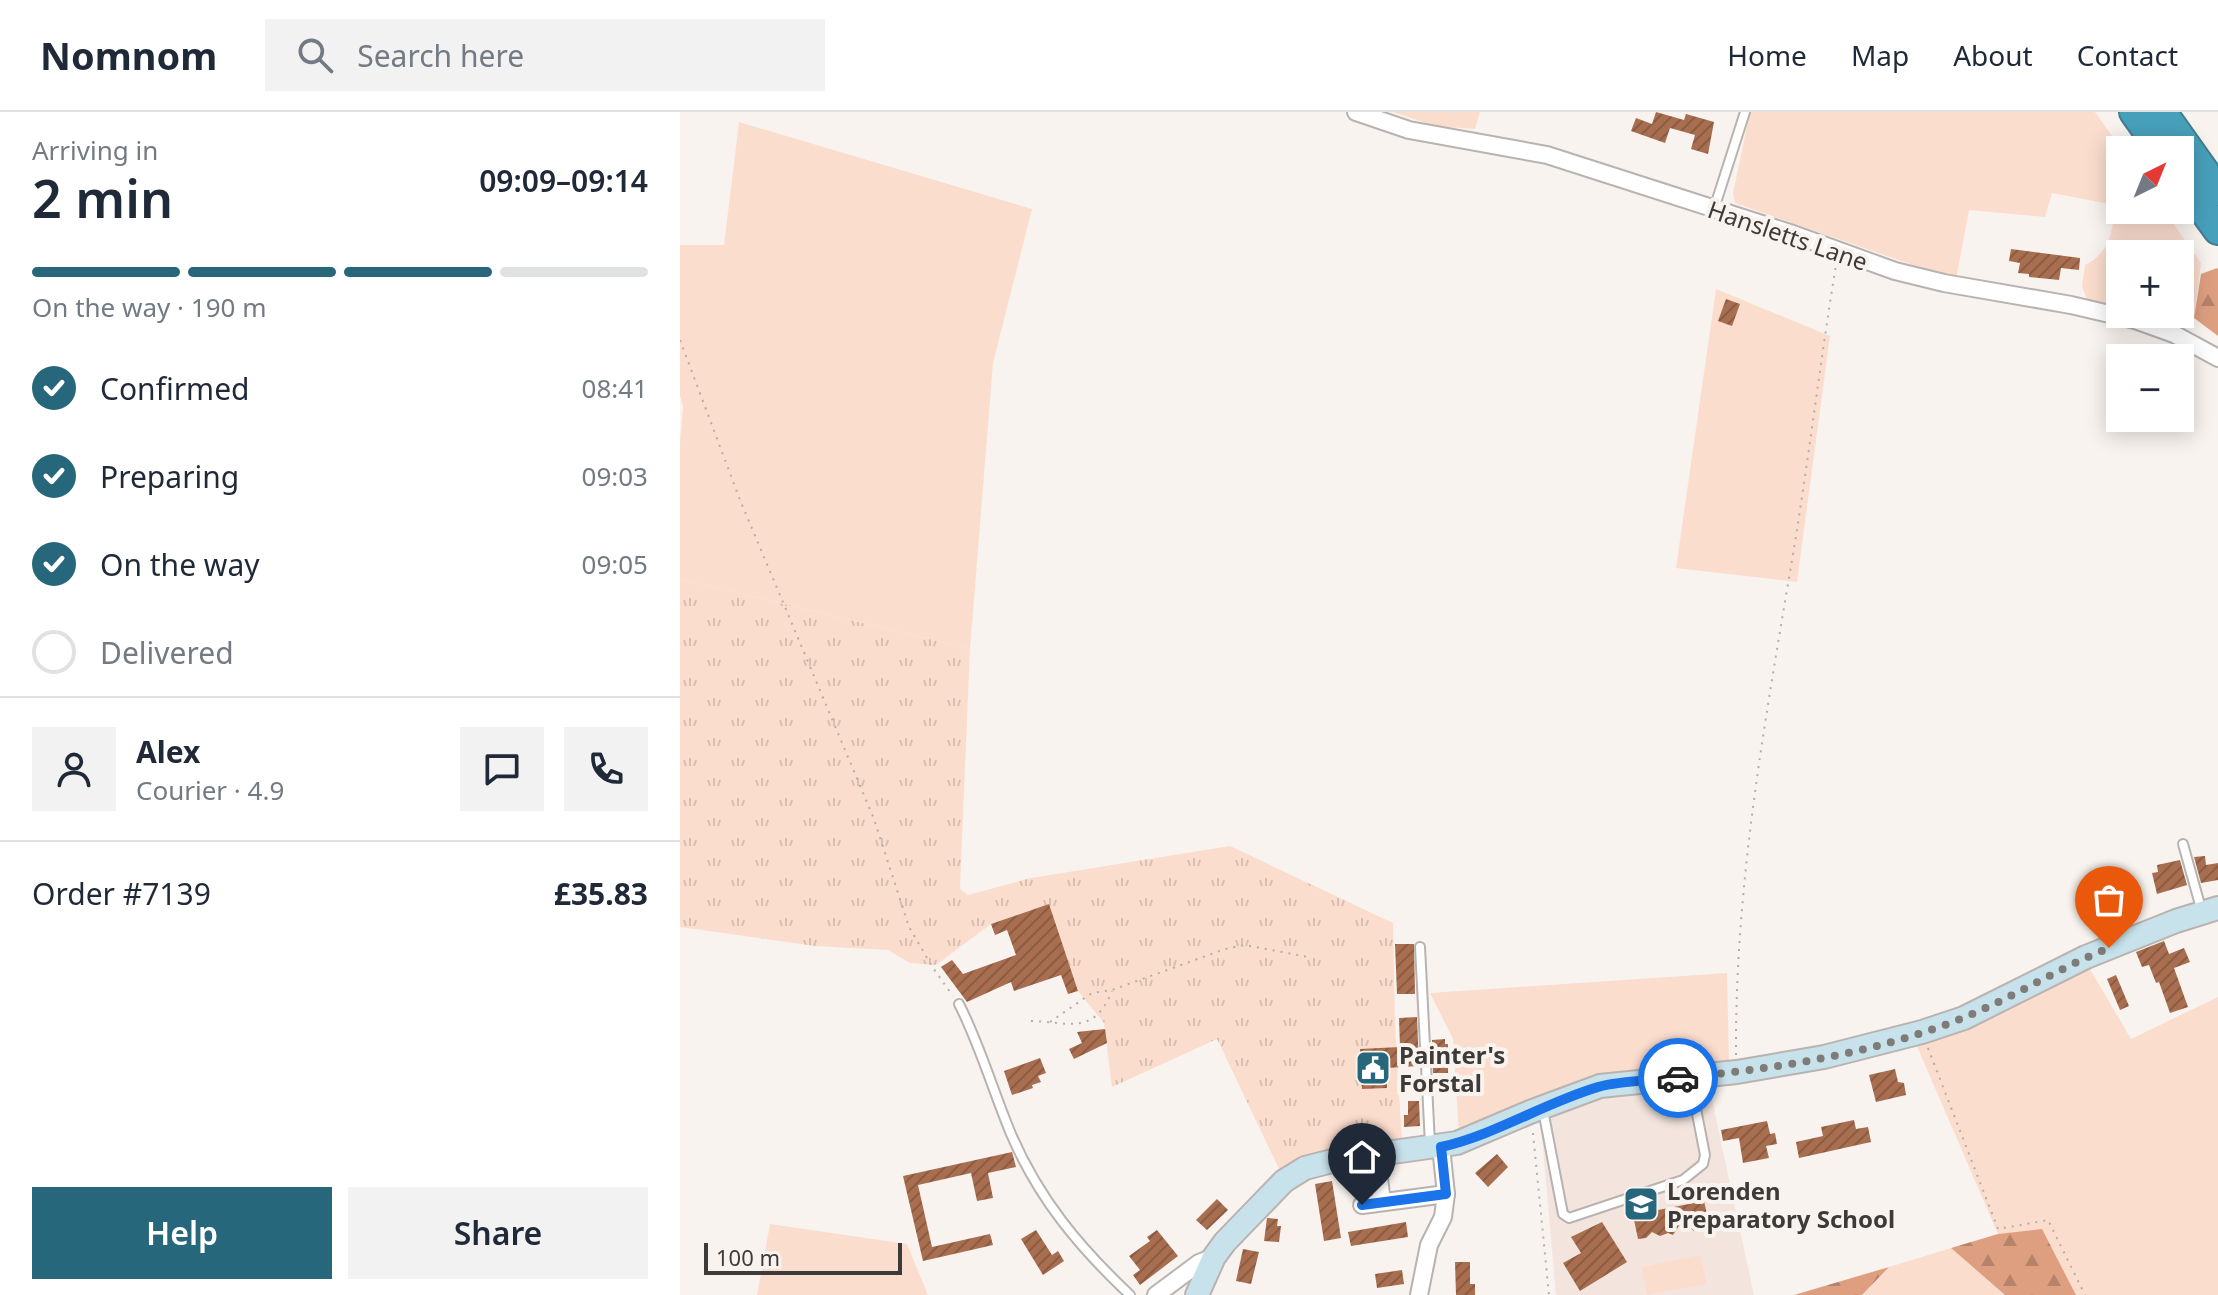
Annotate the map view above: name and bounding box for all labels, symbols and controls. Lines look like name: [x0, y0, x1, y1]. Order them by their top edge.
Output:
search box: [265, 19, 825, 91]
text: Nomnom: [40, 29, 217, 81]
icon: search: [293, 33, 337, 77]
text: Search here: [357, 35, 524, 76]
text: Home: [1727, 36, 1807, 74]
text: Map: [1851, 36, 1909, 74]
text: About: [1953, 36, 2033, 74]
text: Contact: [2077, 36, 2178, 74]
text: Arriving in: [32, 132, 158, 168]
north arrow: [2106, 136, 2194, 224]
map controls: [2106, 136, 2194, 432]
text: 09:09–09:14: [479, 160, 648, 201]
text: 2 min: [32, 162, 173, 233]
street label: Hansletts Lane: [1704, 192, 1872, 278]
button: +: [2106, 240, 2194, 328]
text: On the way · 190 m: [32, 289, 266, 325]
button: −: [2106, 344, 2194, 432]
icon: check: [32, 366, 76, 410]
text: Confirmed: [100, 368, 250, 409]
text: 08:41: [582, 370, 648, 406]
icon: check: [32, 454, 76, 498]
text: Preparing: [100, 456, 239, 497]
text: 09:03: [582, 458, 648, 494]
icon: check: [32, 542, 76, 586]
text: On the way: [100, 544, 260, 585]
text: 09:05: [582, 546, 648, 582]
text: Delivered: [100, 632, 234, 673]
button: person: [32, 727, 116, 811]
button: chat: [460, 727, 544, 811]
button: phone: [564, 727, 648, 811]
text: Alex: [136, 731, 200, 772]
text: Courier · 4.9: [136, 772, 284, 808]
pin: [2075, 866, 2143, 948]
text: Order #7139: [32, 873, 211, 914]
text: £35.83: [554, 873, 648, 914]
icon: bag: [2087, 878, 2131, 922]
place label: Painter's Forstal: [1399, 1038, 1505, 1099]
courier: [1638, 1038, 1718, 1118]
public building icon: Painter's Forstal: [1354, 1049, 1392, 1087]
icon: car: [1656, 1056, 1700, 1100]
pin: [1328, 1123, 1396, 1205]
icon: home: [1340, 1135, 1384, 1179]
place label: Lorenden Preparatory School: [1667, 1174, 1895, 1235]
school or university icon: Lorenden Preparatory School: [1622, 1185, 1660, 1223]
button: Help: [32, 1187, 332, 1279]
button: Share: [348, 1187, 648, 1279]
scale bar: [704, 1239, 902, 1275]
text: 100 m: [716, 1242, 780, 1272]

